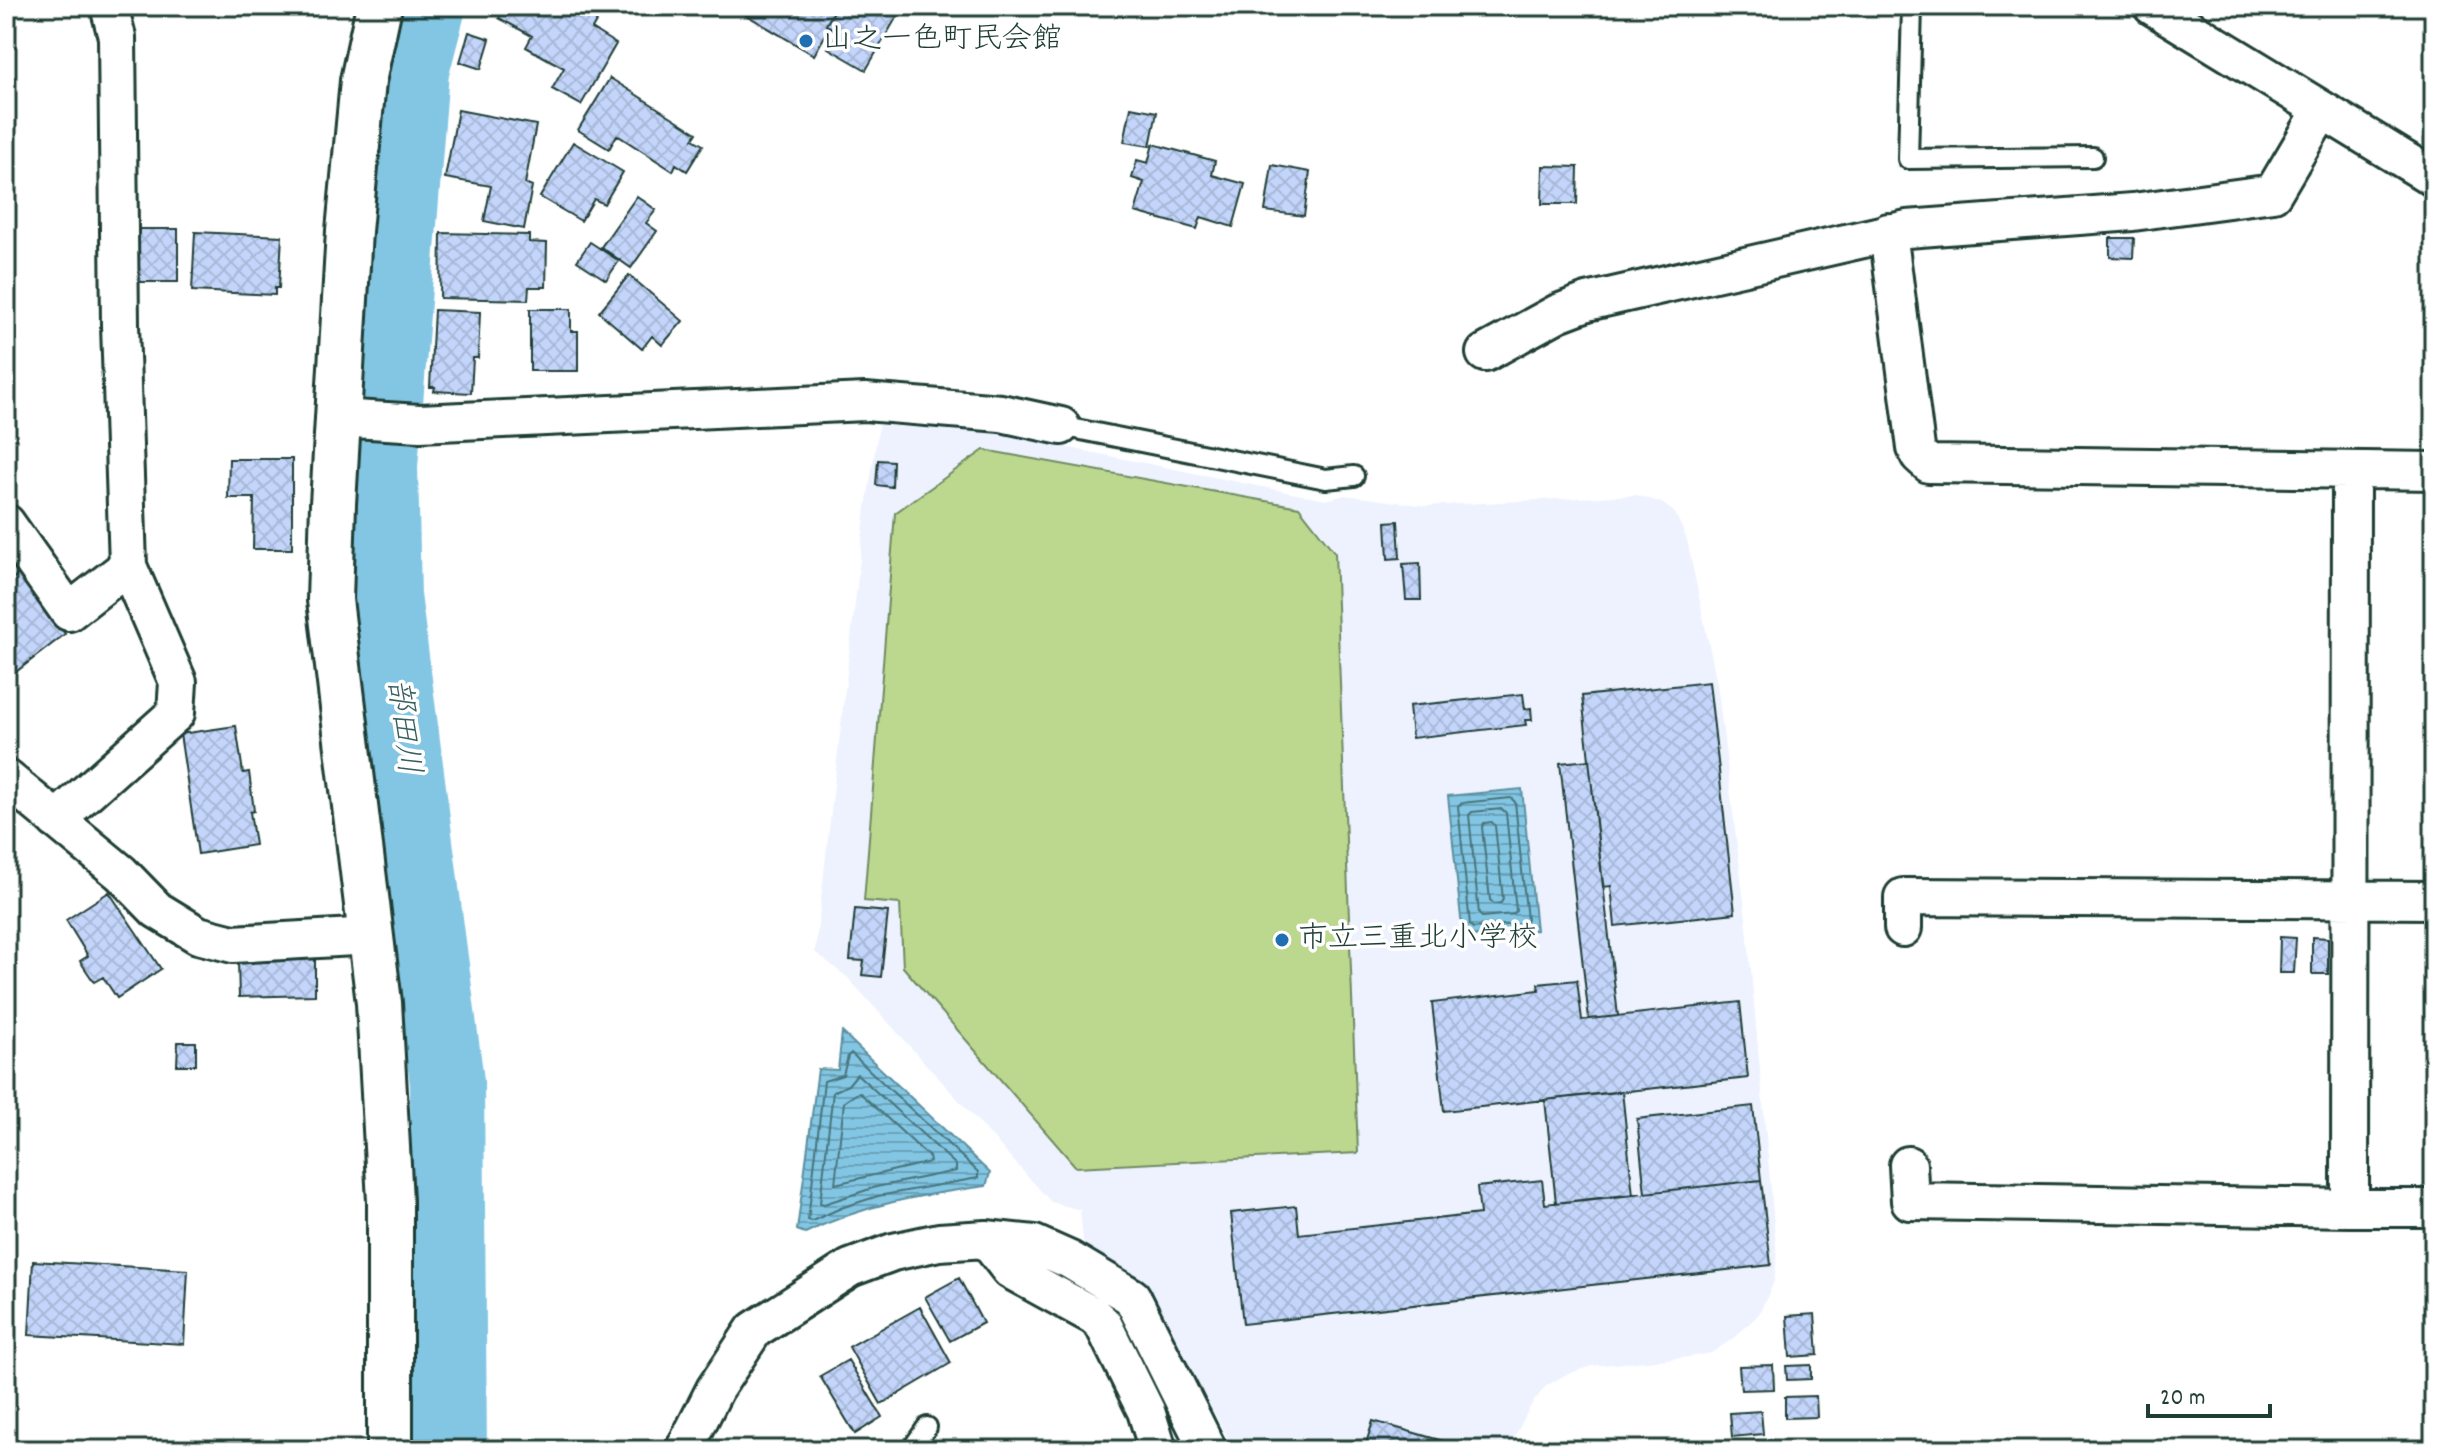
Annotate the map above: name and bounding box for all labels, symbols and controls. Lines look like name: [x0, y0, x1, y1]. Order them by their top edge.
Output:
place label: 山之一色町民会館: [822, 20, 1062, 63]
marker: 山之一色町民会館: [797, 32, 815, 50]
water label: 部田川: [372, 677, 430, 777]
place label: 市立三重北小学校: [1298, 919, 1538, 962]
marker: 市立三重北小学校: [1273, 931, 1291, 949]
scale bar: [2148, 1368, 2270, 1418]
text: 20 m: [2160, 1382, 2206, 1416]

